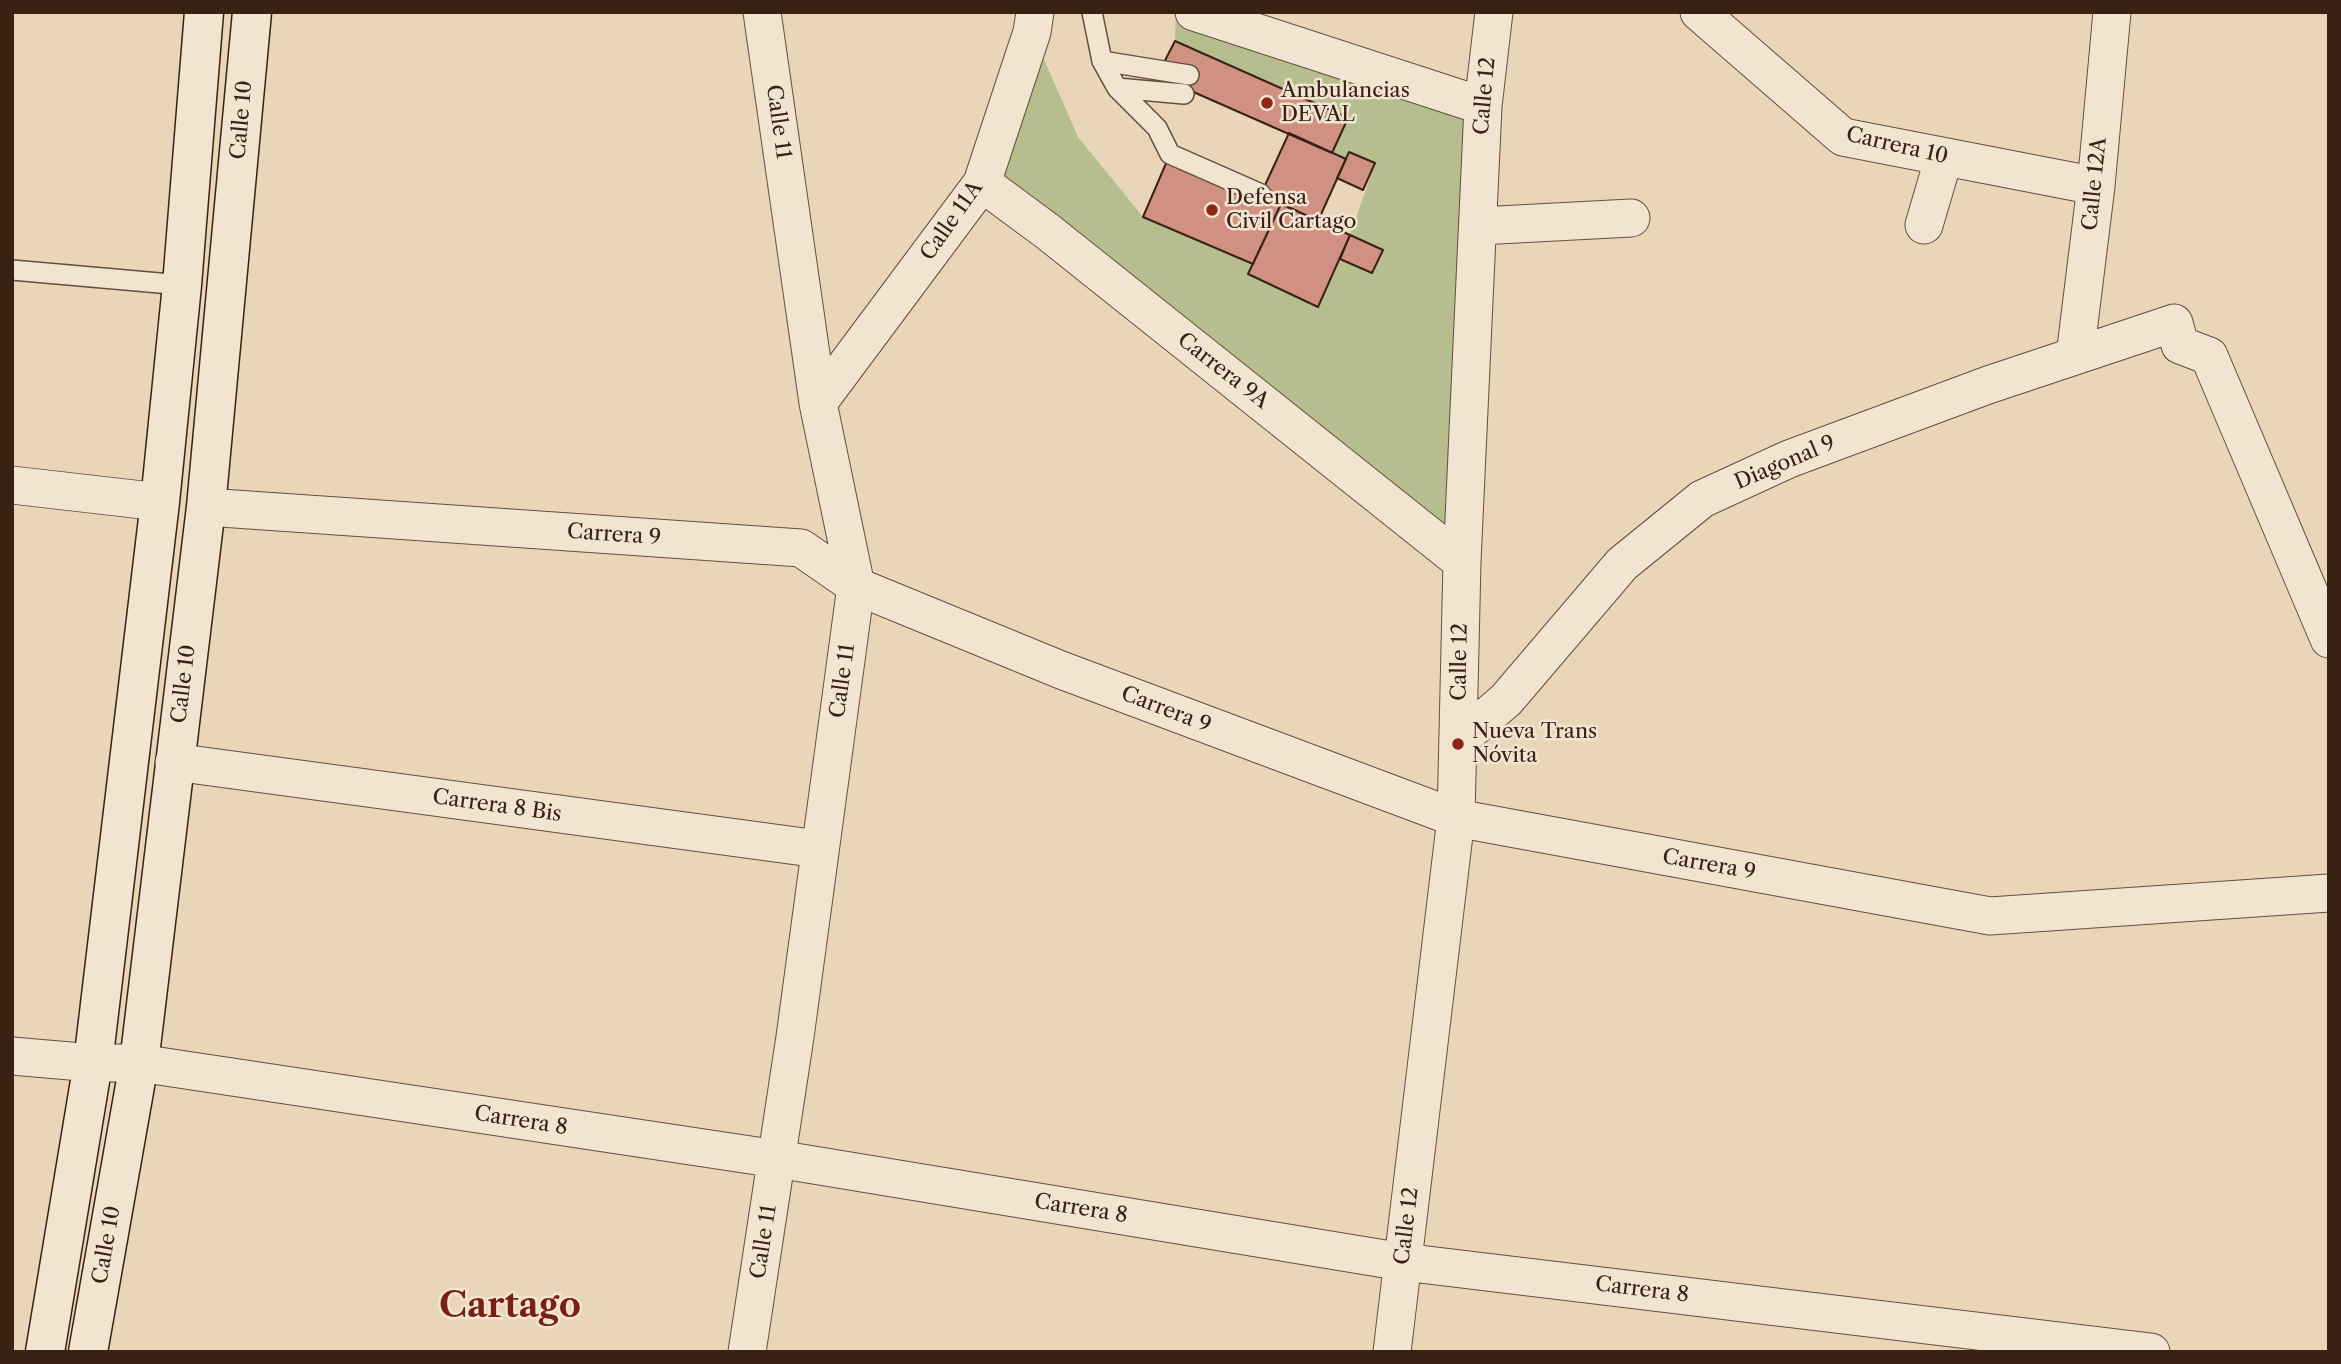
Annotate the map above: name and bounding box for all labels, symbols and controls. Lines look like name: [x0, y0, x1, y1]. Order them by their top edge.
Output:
street label: Calle 12: [1469, 56, 1501, 136]
place label: Ambulancias DEVAL: [1281, 78, 1410, 128]
street label: Calle 10: [226, 79, 258, 161]
street label: Calle 11: [760, 83, 796, 161]
marker: Ambulancias DEVAL: [1259, 95, 1275, 111]
street label: Carrera 10: [1844, 122, 1950, 170]
street label: Calle 12A: [2078, 136, 2112, 232]
street label: Calle 11A: [915, 176, 989, 266]
place label: Defensa Civil Cartago: [1226, 185, 1356, 235]
marker: Defensa Civil Cartago: [1204, 202, 1220, 218]
street label: Carrera 9A: [1172, 328, 1274, 414]
street label: Diagonal 9: [1731, 431, 1839, 495]
street label: Carrera 9: [566, 519, 662, 551]
street label: Calle 12: [1447, 623, 1473, 701]
street label: Calle 11: [825, 642, 861, 720]
street label: Calle 10: [167, 643, 201, 725]
street label: Carrera 9: [1118, 681, 1214, 739]
place label: Nueva Trans Nóvita: [1472, 719, 1597, 769]
marker: Nueva Trans Nóvita: [1450, 736, 1466, 752]
street label: Carrera 8 Bis: [431, 784, 563, 828]
street label: Carrera 9: [1660, 844, 1758, 886]
street label: Carrera 8: [472, 1101, 570, 1141]
street label: Calle 12: [1390, 1186, 1424, 1266]
street label: Carrera 8: [1032, 1189, 1130, 1229]
street label: Calle 11: [746, 1203, 782, 1281]
street label: Calle 10: [88, 1204, 126, 1286]
street label: Carrera 8: [1594, 1272, 1690, 1308]
district label: Cartago: [439, 1286, 581, 1328]

